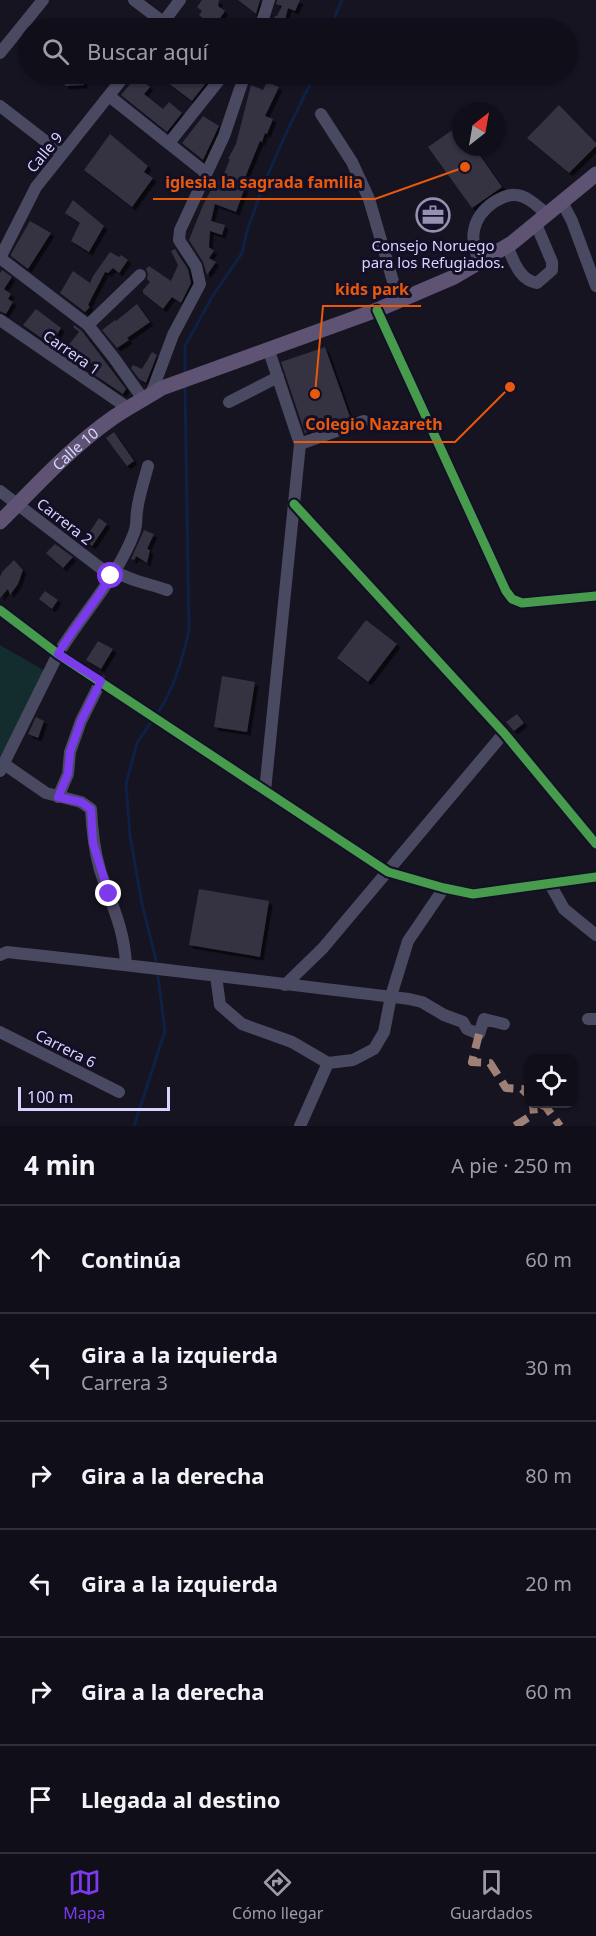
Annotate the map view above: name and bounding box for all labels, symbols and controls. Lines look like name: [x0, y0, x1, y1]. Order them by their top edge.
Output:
search box: [18, 18, 578, 84]
icon: search: [39, 35, 72, 68]
text: Buscar aquí: [87, 36, 208, 66]
north arrow: [452, 102, 506, 156]
street label: Calle 9: [22, 128, 66, 176]
callout: iglesia la sagrada familia: [153, 165, 375, 199]
text: iglesia la sagrada familia: [165, 171, 363, 193]
office icon: Consejo Noruego para los Refugiados.: [415, 197, 451, 233]
place label: Consejo Noruego para los Refugiados.: [361, 235, 505, 272]
callout: kids park: [323, 272, 421, 306]
text: kids park: [335, 278, 409, 300]
street label: Carrera 1: [40, 325, 104, 379]
callout: Colegio Nazareth: [294, 408, 455, 442]
text: Colegio Nazareth: [305, 413, 443, 435]
street label: Calle 10: [48, 423, 102, 474]
street label: Carrera 2: [33, 493, 97, 549]
route start: [97, 562, 123, 588]
route end: [95, 880, 121, 906]
street label: Carrera 6: [32, 1024, 100, 1072]
map controls: [524, 1054, 578, 1108]
button: locate: [524, 1054, 578, 1108]
scale bar: [18, 1084, 170, 1112]
text: 100 m: [27, 1086, 74, 1108]
text: 4 min: [24, 1147, 96, 1183]
text: A pie · 250 m: [451, 1152, 572, 1179]
icon: ahead: [24, 1243, 57, 1276]
text: Continúa: [81, 1244, 181, 1274]
text: 60 m: [525, 1246, 572, 1273]
text: Gira a la izquierda: [81, 1339, 278, 1369]
icon: left: [24, 1351, 57, 1384]
text: 30 m: [525, 1354, 572, 1381]
text: Carrera 3: [81, 1369, 168, 1396]
icon: right: [24, 1459, 57, 1492]
text: Gira a la derecha: [81, 1460, 265, 1490]
text: 80 m: [525, 1462, 572, 1489]
icon: left: [24, 1567, 57, 1600]
text: Gira a la izquierda: [81, 1568, 278, 1598]
text: 20 m: [525, 1570, 572, 1597]
icon: right: [24, 1675, 57, 1708]
text: Gira a la derecha: [81, 1676, 265, 1706]
text: 60 m: [525, 1678, 572, 1705]
icon: arrive: [24, 1783, 57, 1816]
text: Llegada al destino: [81, 1784, 281, 1814]
tab: Mapa: [63, 1866, 106, 1924]
tab: Cómo llegar: [232, 1866, 323, 1924]
tab: Guardados: [450, 1866, 533, 1924]

